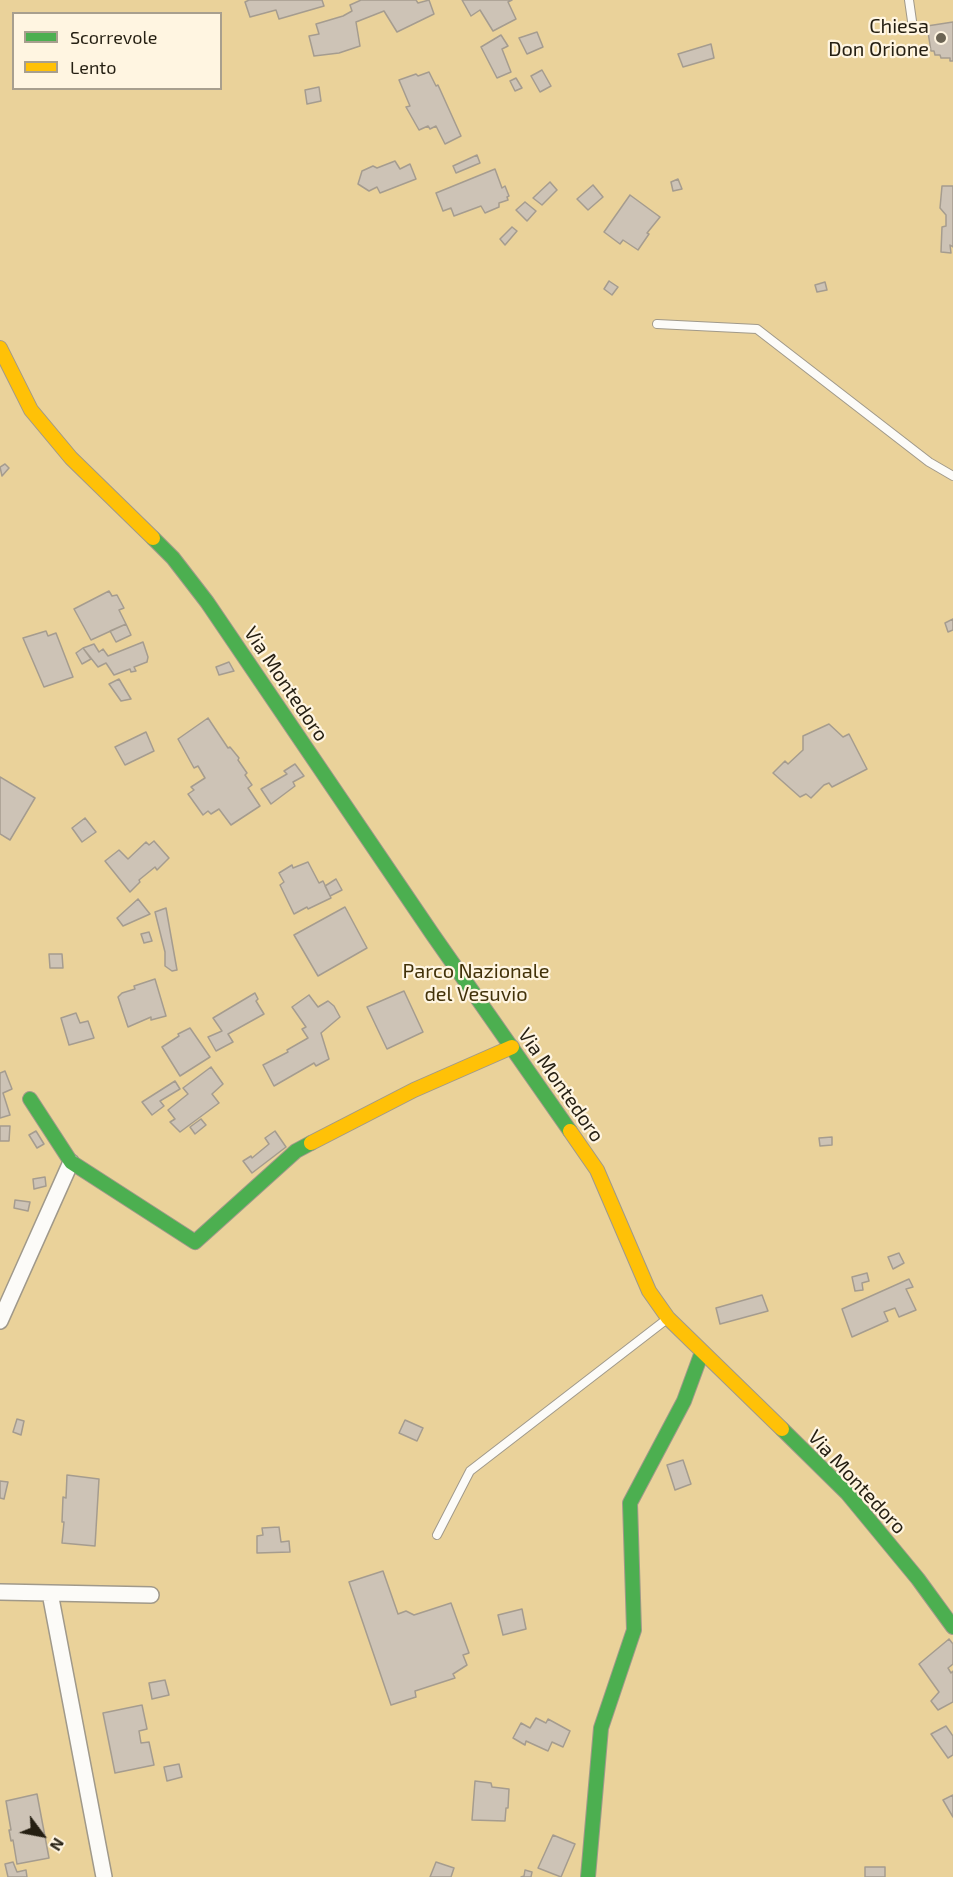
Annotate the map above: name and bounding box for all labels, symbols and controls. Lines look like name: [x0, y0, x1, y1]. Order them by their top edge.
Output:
legend: [12, 12, 222, 90]
place label: Chiesa Don Orione: [828, 14, 929, 61]
text: Scorrevole: [70, 26, 157, 48]
marker: Chiesa Don Orione: [934, 31, 948, 45]
text: Lento: [70, 56, 116, 78]
street label: Via Montedoro: [239, 622, 333, 746]
park label: Parco Nazionale del Vesuvio: [403, 959, 549, 1006]
street label: Via Montedoro: [513, 1023, 609, 1147]
street label: Via Montedoro: [803, 1425, 911, 1539]
north arrow: [12, 1805, 72, 1865]
text: N: [47, 1835, 69, 1855]

